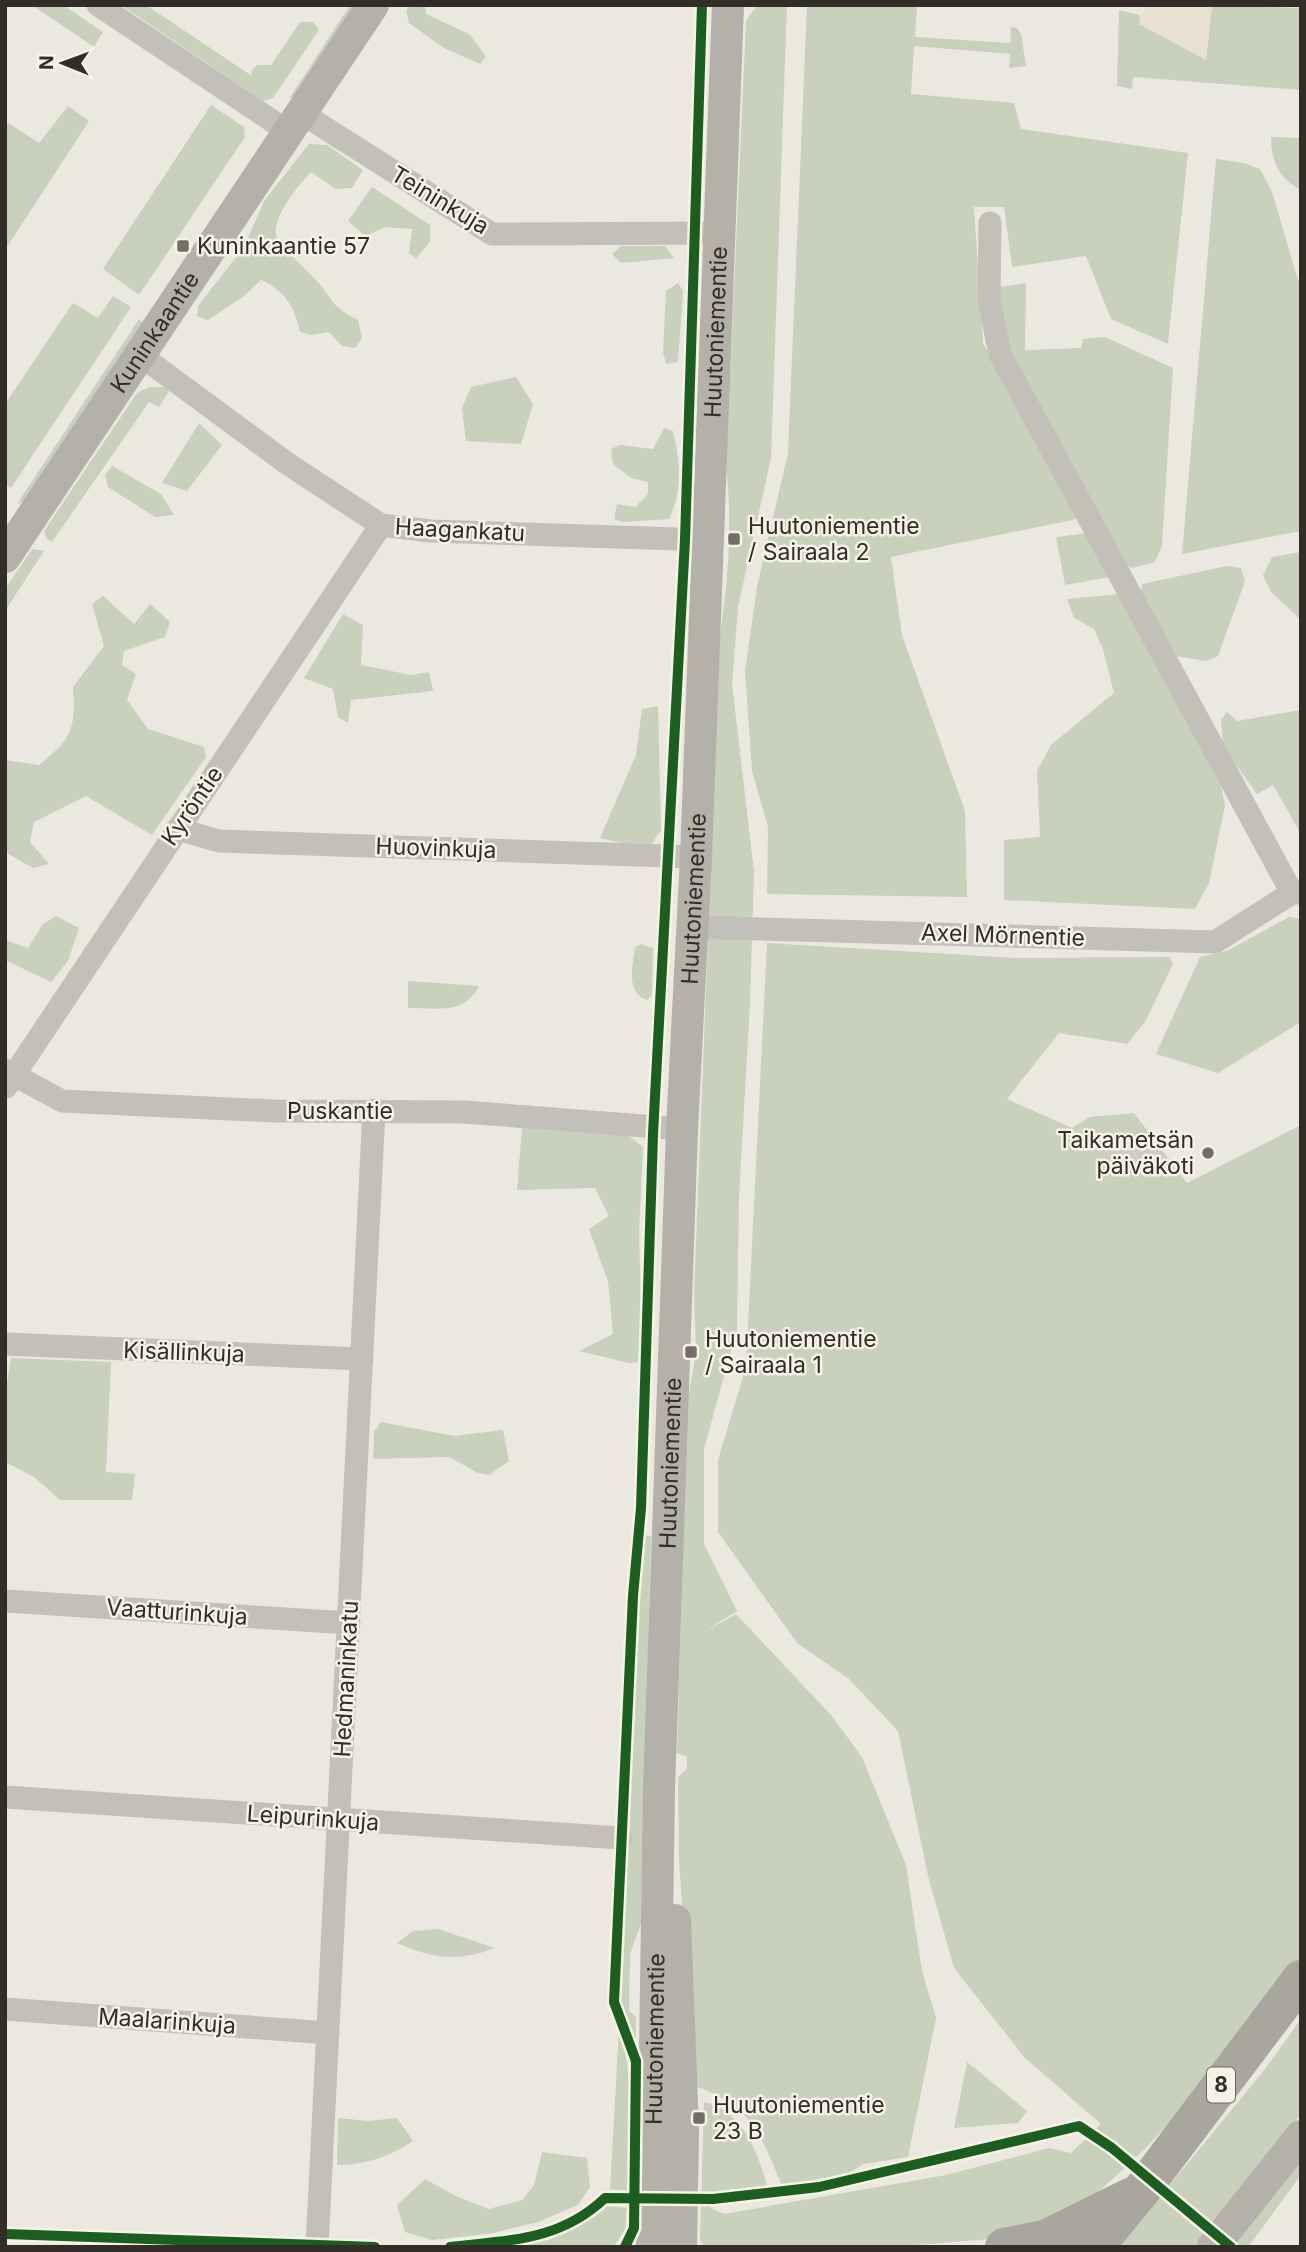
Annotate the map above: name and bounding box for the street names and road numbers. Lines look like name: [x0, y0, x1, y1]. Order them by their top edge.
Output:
street label: Teininkuja: [386, 160, 494, 240]
street label: Huutoniementie: [698, 246, 733, 419]
street label: Kuninkaantie: [104, 266, 205, 398]
street label: Haagankatu: [394, 513, 526, 547]
street label: Kyröntie: [155, 761, 229, 851]
street label: Huutoniementie: [675, 812, 712, 985]
street label: Huovinkuja: [375, 832, 497, 864]
street label: Axel Mörnentie: [921, 918, 1085, 952]
street label: Puskantie: [287, 1097, 393, 1125]
street label: Kisällinkuja: [123, 1336, 245, 1368]
street label: Huutoniementie: [653, 1377, 687, 1550]
street label: Vaatturinkuja: [105, 1593, 249, 1631]
street label: Hedmaninkatu: [328, 1600, 364, 1758]
street label: Leipurinkuja: [246, 1799, 380, 1837]
street label: Huutoniementie: [640, 1953, 670, 2125]
street label: Maalarinkuja: [97, 2002, 237, 2040]
road number: 8: [1207, 2068, 1235, 2102]

